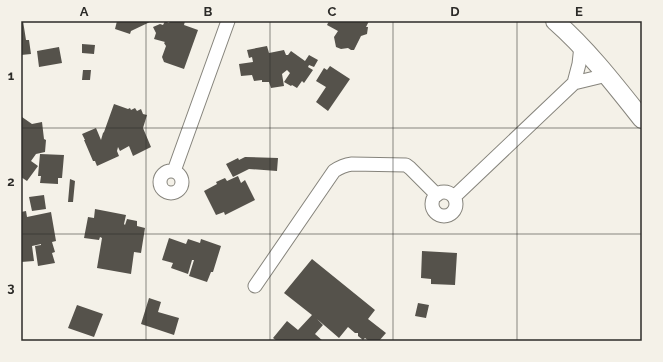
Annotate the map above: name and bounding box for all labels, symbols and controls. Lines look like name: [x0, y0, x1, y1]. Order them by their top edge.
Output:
text: A: [80, 4, 89, 19]
text: B: [204, 4, 213, 19]
text: C: [328, 4, 337, 19]
text: D: [450, 4, 460, 19]
text: E: [575, 4, 583, 19]
text: 1: [8, 68, 15, 83]
text: 2: [7, 174, 15, 189]
text: 3: [7, 280, 15, 295]

